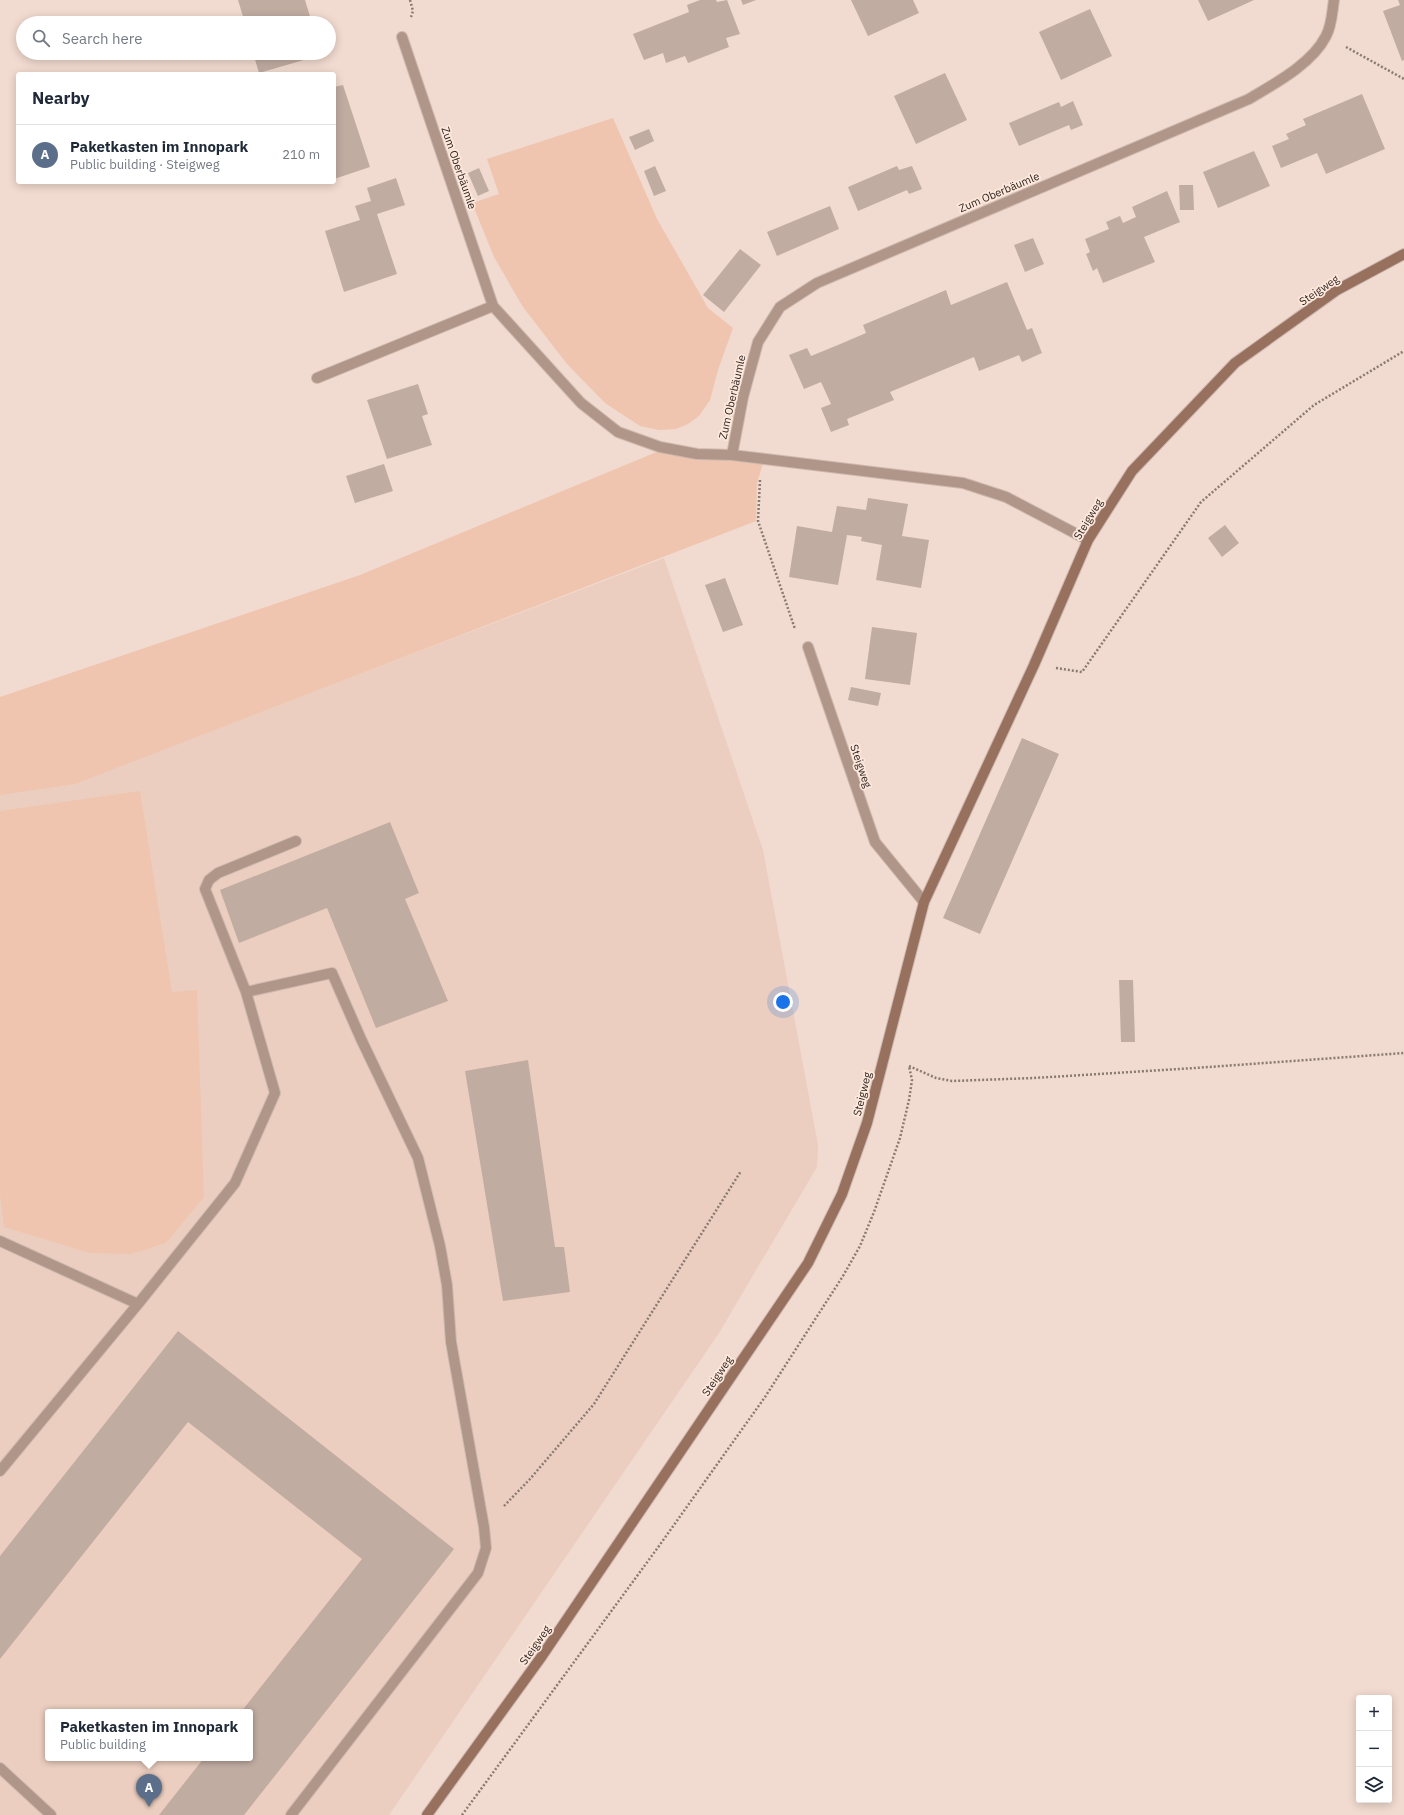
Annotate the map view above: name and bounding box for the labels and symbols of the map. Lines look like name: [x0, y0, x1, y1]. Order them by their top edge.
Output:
street label: Zum Oberbäumle: [438, 125, 480, 211]
street label: Zum Oberbäumle: [957, 169, 1041, 215]
street label: Steigweg: [1296, 271, 1342, 308]
street label: Zum Oberbäumle: [715, 353, 749, 441]
street label: Steigweg: [1070, 496, 1106, 542]
street label: Steigweg: [847, 742, 875, 790]
your location: [773, 992, 793, 1012]
street label: Steigweg: [850, 1070, 874, 1118]
street label: Steigweg: [699, 1353, 736, 1399]
street label: Steigweg: [516, 1622, 554, 1667]
pin: A: [136, 1774, 162, 1807]

